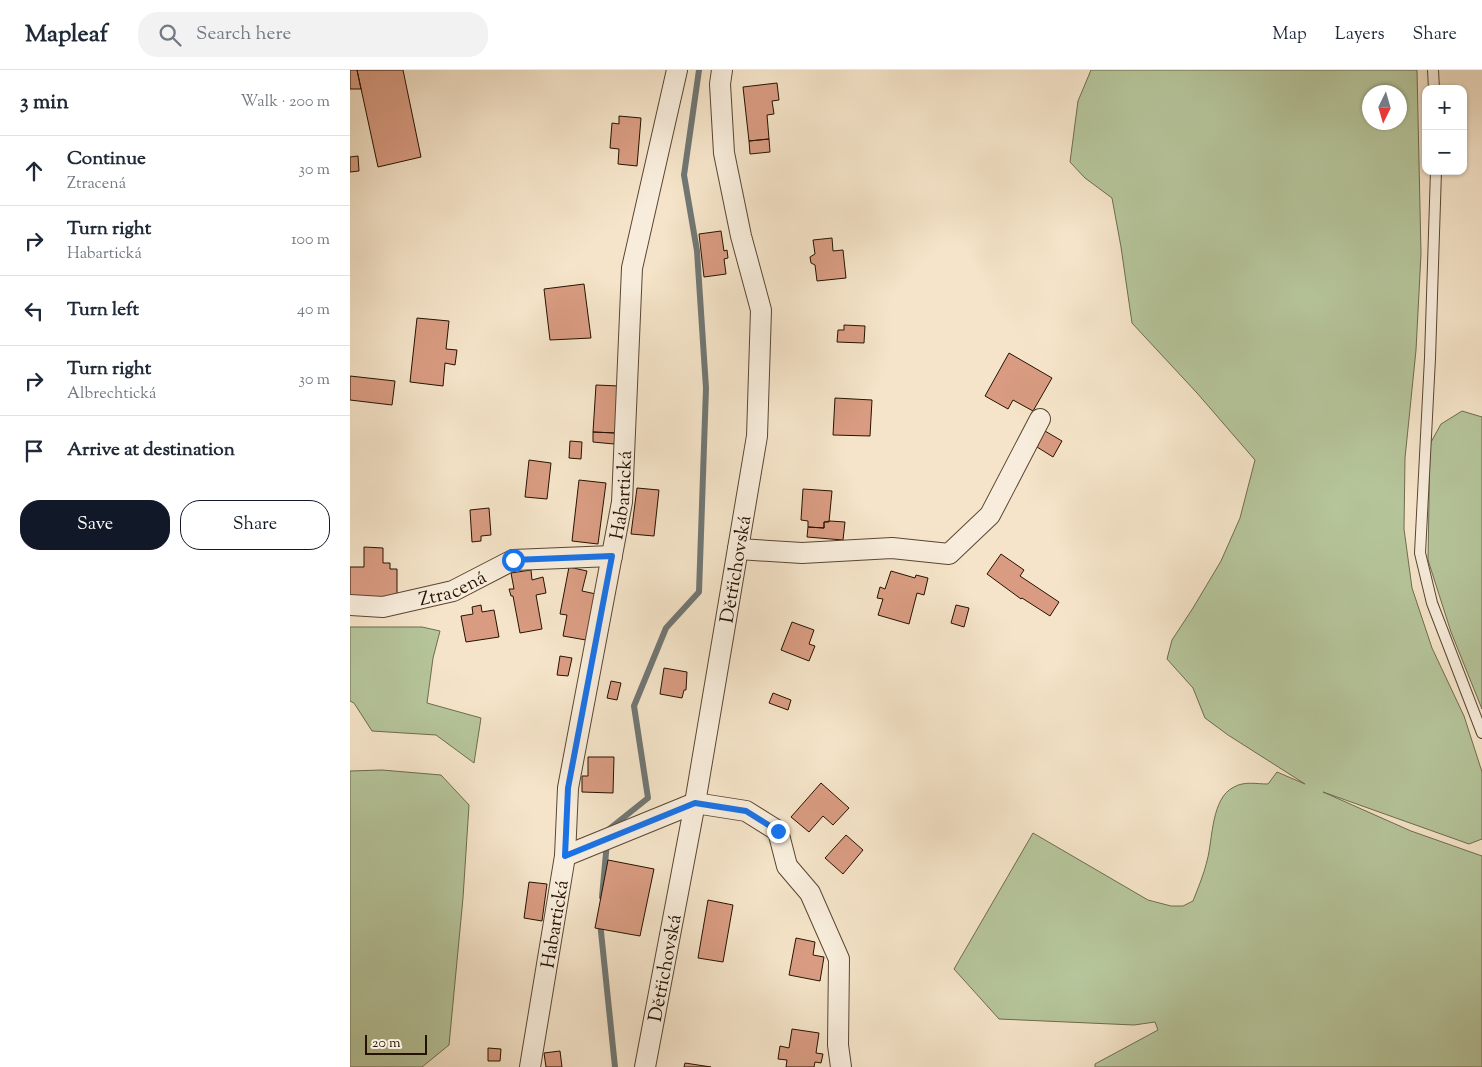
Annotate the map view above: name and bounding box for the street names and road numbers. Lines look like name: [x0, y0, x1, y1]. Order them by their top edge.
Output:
street label: Habartická: [604, 450, 640, 542]
street label: Dětřichovská: [715, 513, 759, 625]
street label: Ztracená: [416, 565, 492, 614]
street label: Habartická: [536, 878, 577, 971]
street label: Dětřichovská: [643, 912, 690, 1024]

